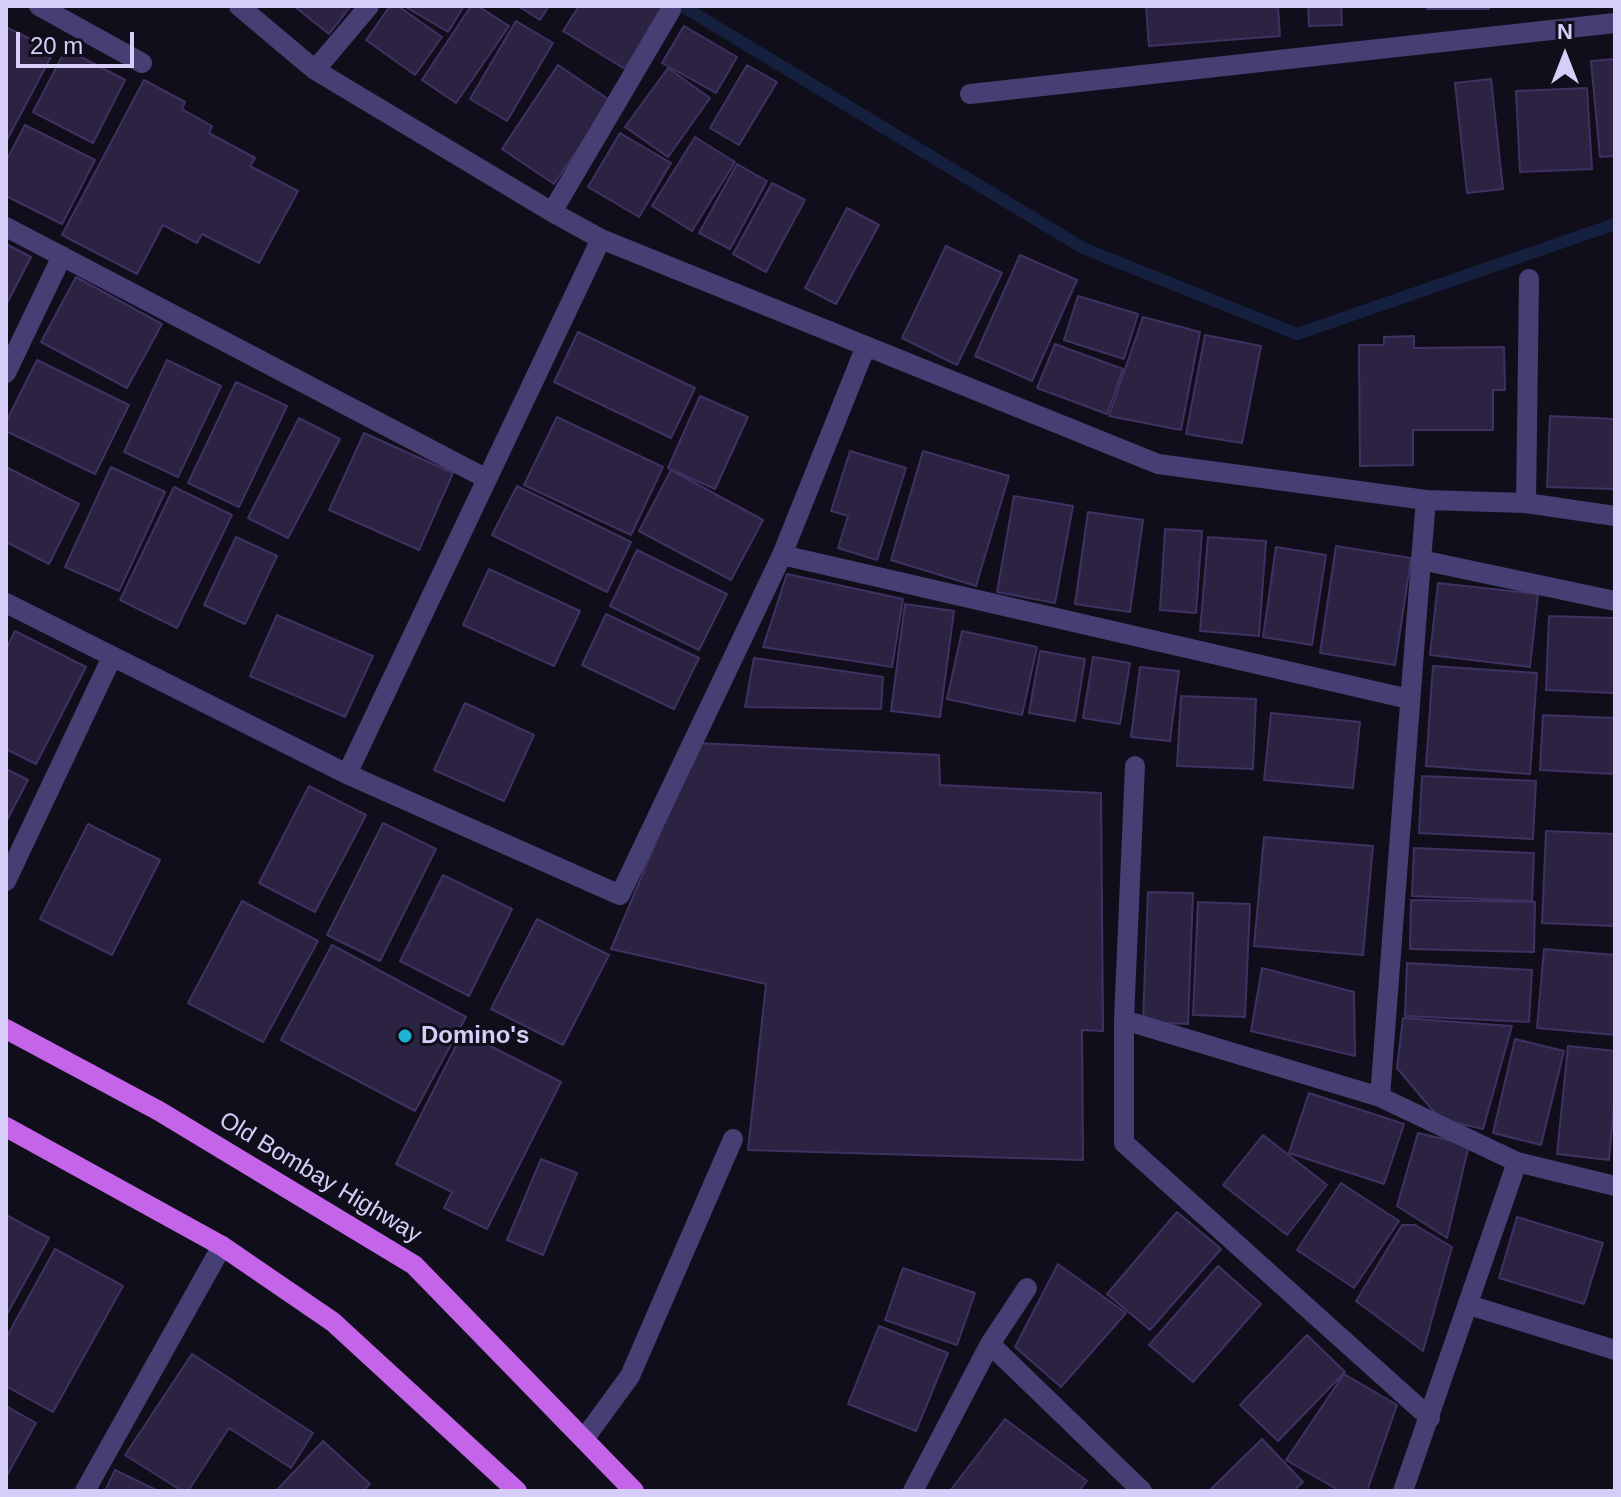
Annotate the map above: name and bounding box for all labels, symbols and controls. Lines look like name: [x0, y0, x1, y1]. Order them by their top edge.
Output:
scale bar: [20, 16, 138, 66]
north arrow: [1525, 16, 1605, 96]
text: N: [1557, 19, 1573, 44]
text: 20 m: [30, 32, 83, 59]
place label: Domino's: [421, 1022, 529, 1050]
marker: Domino's: [396, 1027, 414, 1045]
street label: Old Bombay Highway: [214, 1106, 426, 1250]

